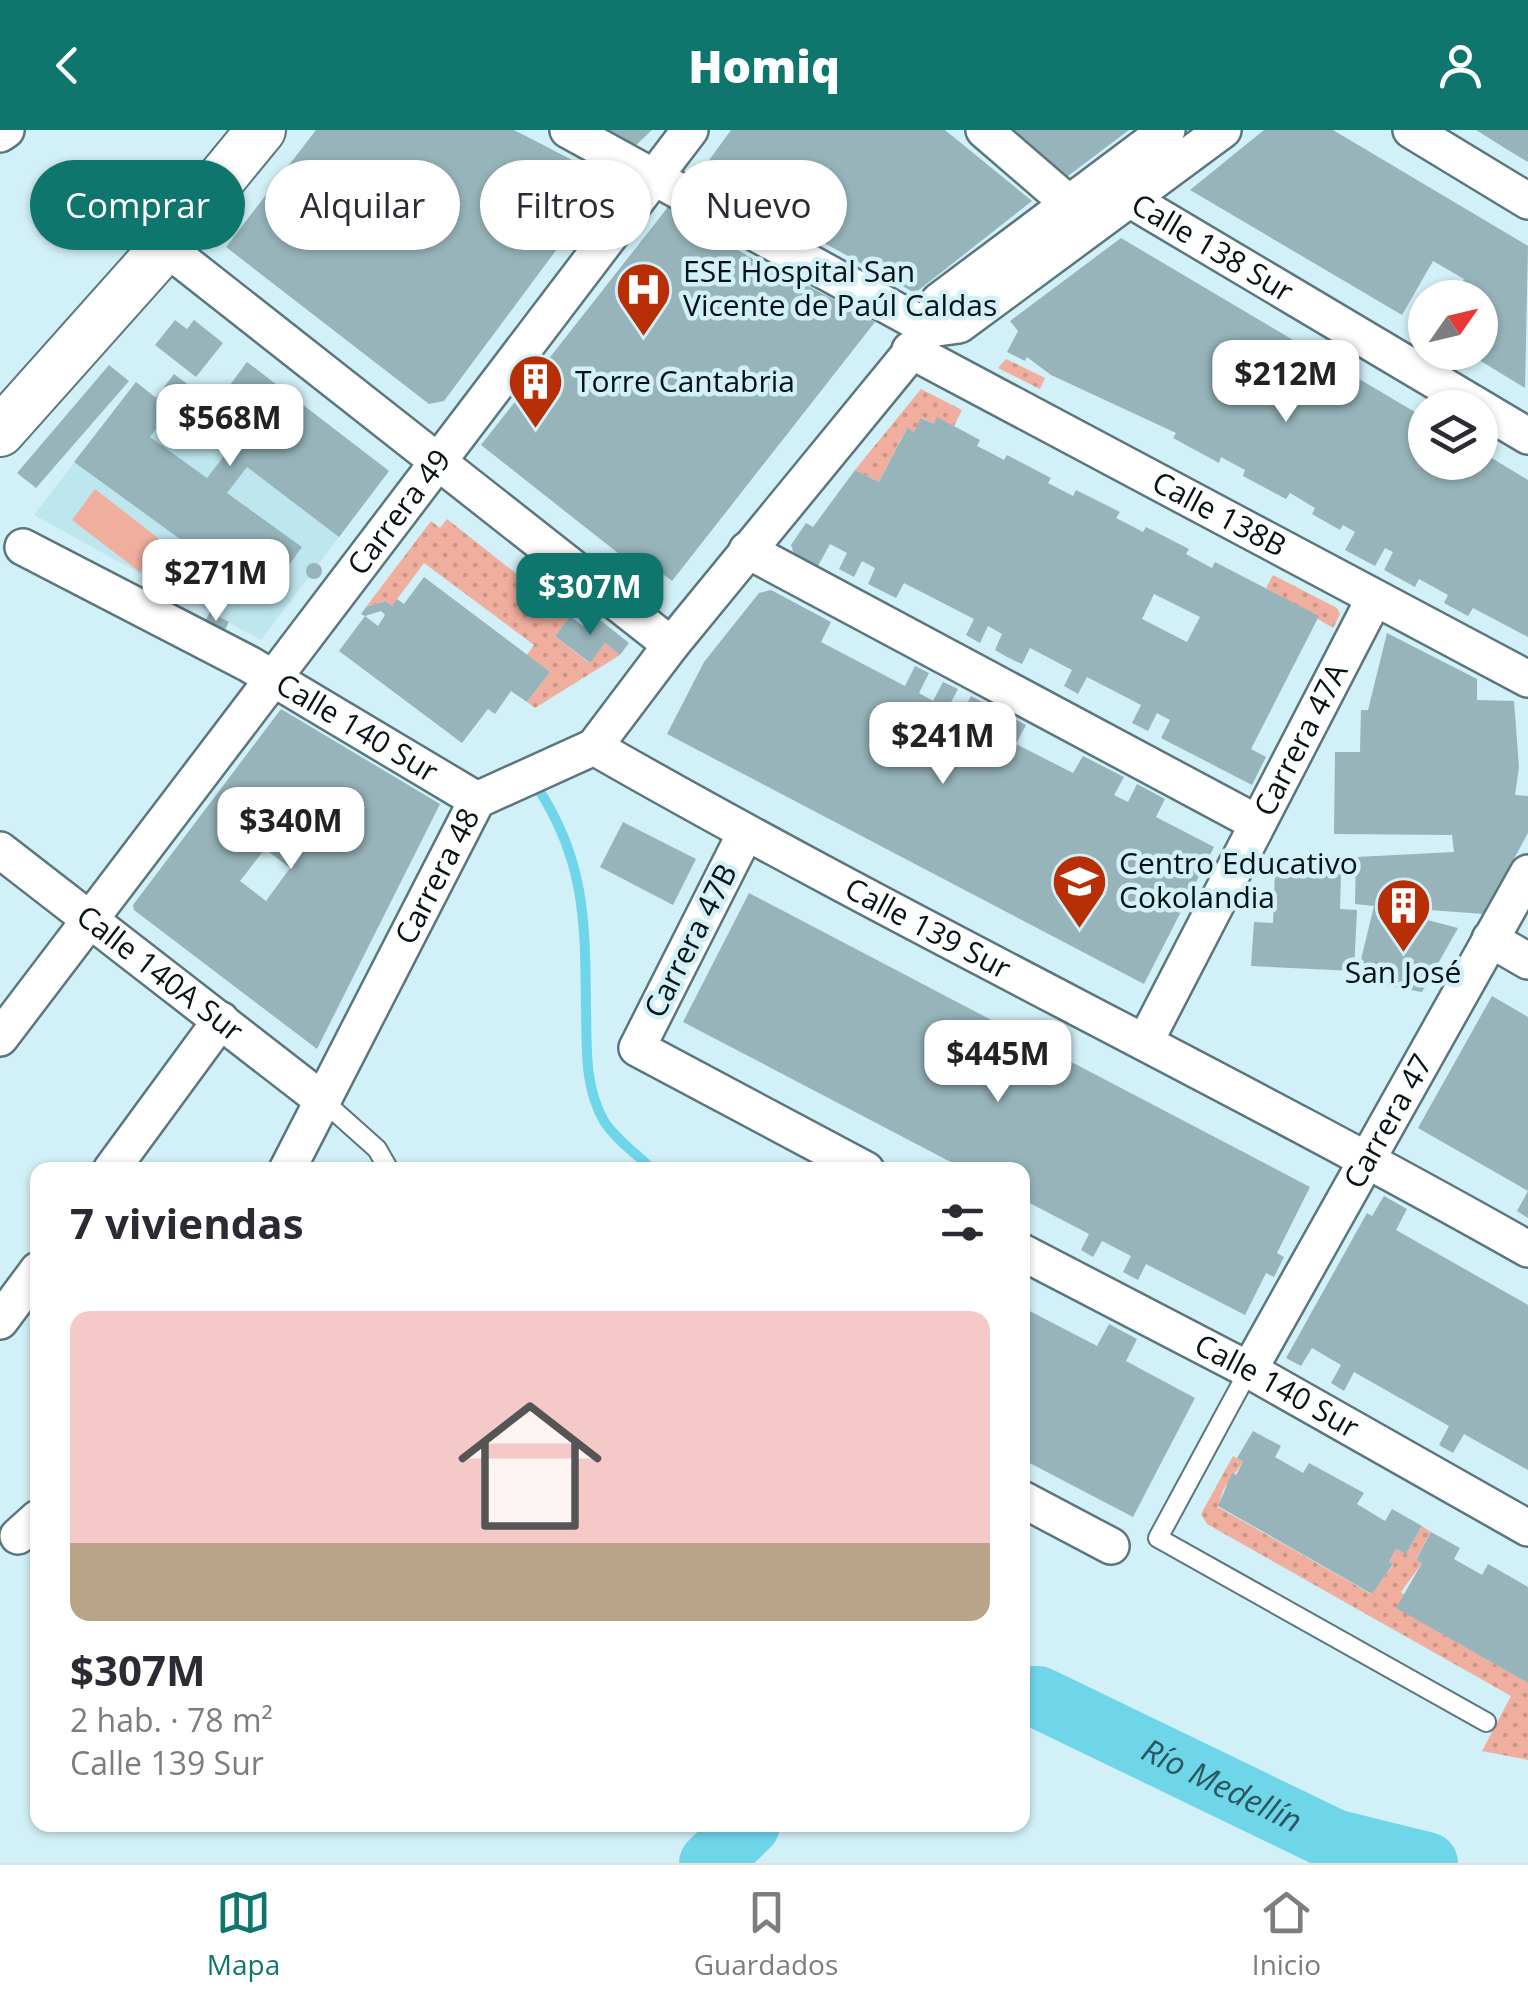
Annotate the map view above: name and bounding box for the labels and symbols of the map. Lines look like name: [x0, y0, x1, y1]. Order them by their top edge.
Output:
street label: Calle 138 Sur: [1124, 183, 1302, 311]
place label: ESE Hospital San Vicente de Paúl Caldas: [683, 250, 997, 325]
hospital icon: ESE Hospital San Vicente de Paúl Caldas: [614, 259, 674, 338]
north arrow: [1408, 280, 1498, 370]
pin: $212M: [1216, 340, 1356, 425]
building icon: Torre Cantabria: [506, 352, 566, 431]
place label: Torre Cantabria: [575, 360, 795, 401]
pin: $568M: [160, 384, 300, 469]
street label: Carrera 49: [337, 440, 459, 583]
street label: Calle 138B: [1145, 461, 1294, 566]
pin: $271M: [146, 539, 286, 624]
pin: $307M: [520, 553, 660, 638]
street label: Carrera 47A: [1243, 655, 1356, 823]
street label: Calle 140 Sur: [269, 663, 446, 791]
pin: $241M: [873, 702, 1013, 787]
pin: $340M: [221, 787, 361, 872]
street label: Carrera 48: [384, 801, 488, 951]
place label: Centro Educativo Cokolandia: [1119, 842, 1358, 917]
school or university icon: Centro Educativo Cokolandia: [1050, 851, 1110, 930]
street label: Carrera 47B: [633, 856, 746, 1024]
street label: Calle 139 Sur: [838, 867, 1018, 988]
building icon: San José: [1373, 875, 1433, 954]
street label: Calle 140A Sur: [69, 895, 252, 1050]
place label: San José: [1345, 951, 1461, 992]
pin: $445M: [928, 1020, 1068, 1105]
street label: Carrera 47: [1333, 1046, 1441, 1195]
street label: Calle 140 Sur: [1188, 1323, 1367, 1447]
water label: Río Medellín: [1135, 1728, 1309, 1841]

